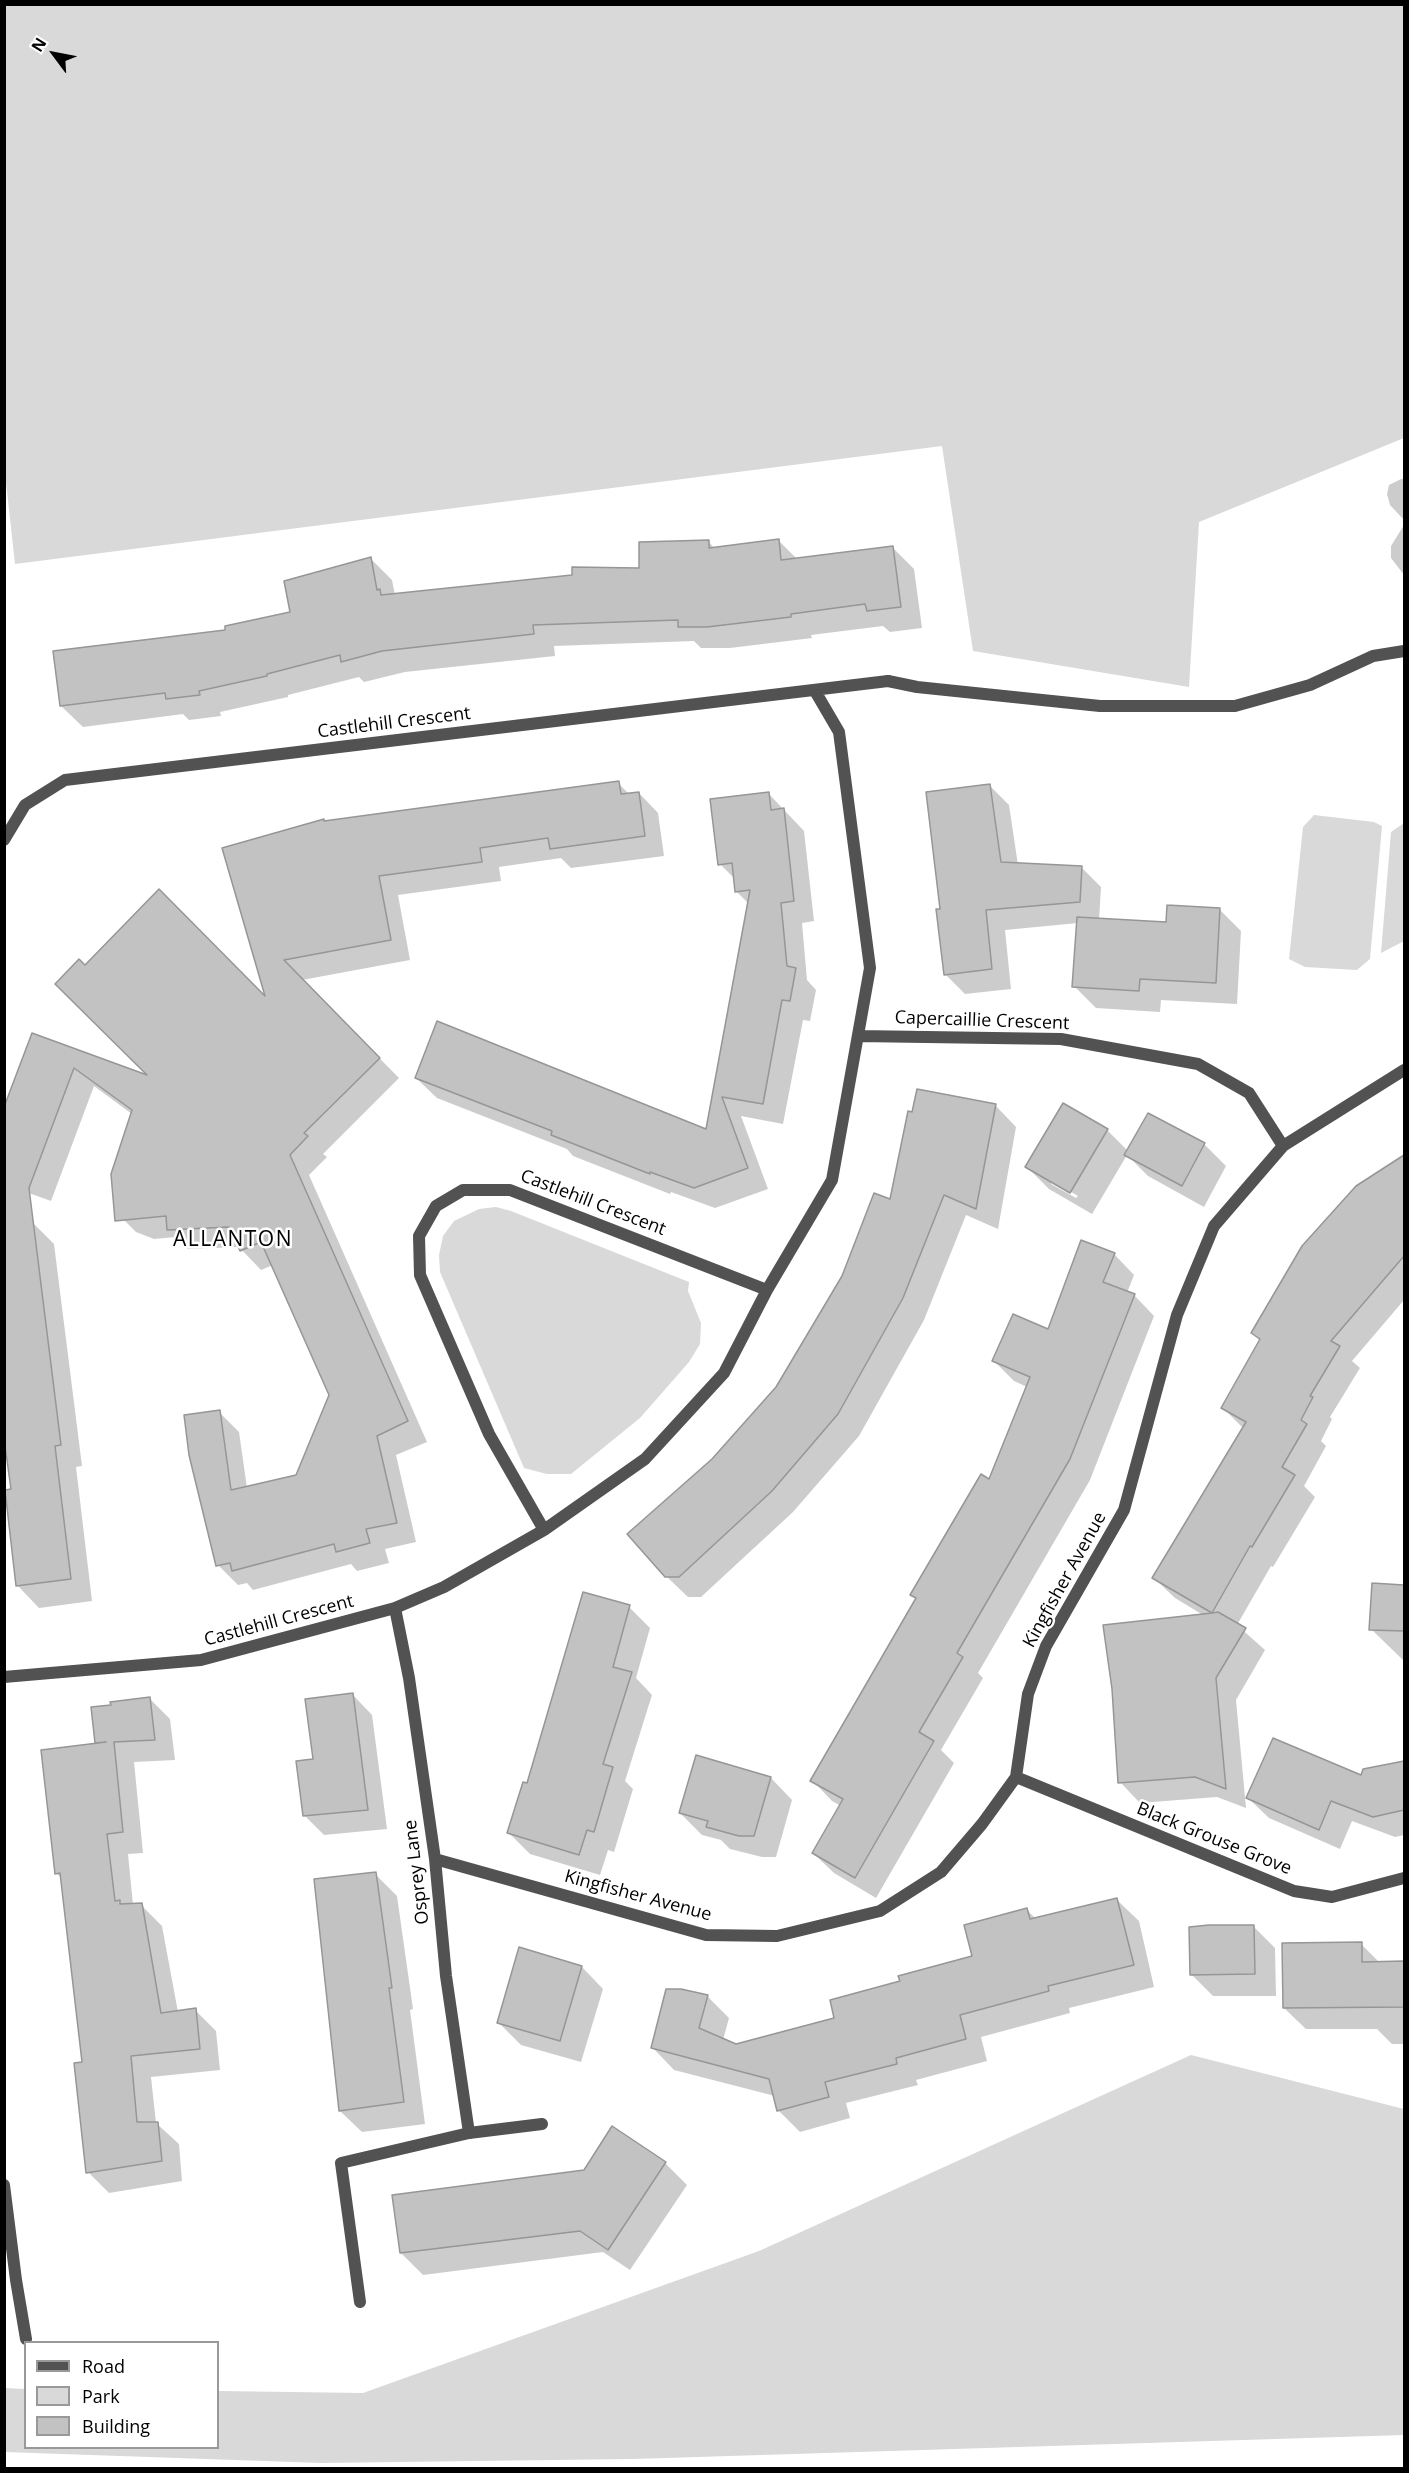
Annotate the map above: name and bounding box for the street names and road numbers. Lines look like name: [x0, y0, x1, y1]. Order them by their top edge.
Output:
street label: Castlehill Crescent: [316, 703, 472, 743]
street label: Capercaillie Crescent: [894, 1007, 1070, 1035]
street label: Castlehill Crescent: [517, 1165, 669, 1241]
street label: Kingfisher Avenue: [1019, 1509, 1111, 1651]
street label: Castlehill Crescent: [202, 1591, 356, 1651]
street label: Black Grouse Grove: [1133, 1798, 1295, 1880]
street label: Osprey Lane: [400, 1818, 434, 1926]
street label: Kingfisher Avenue: [562, 1866, 714, 1926]

